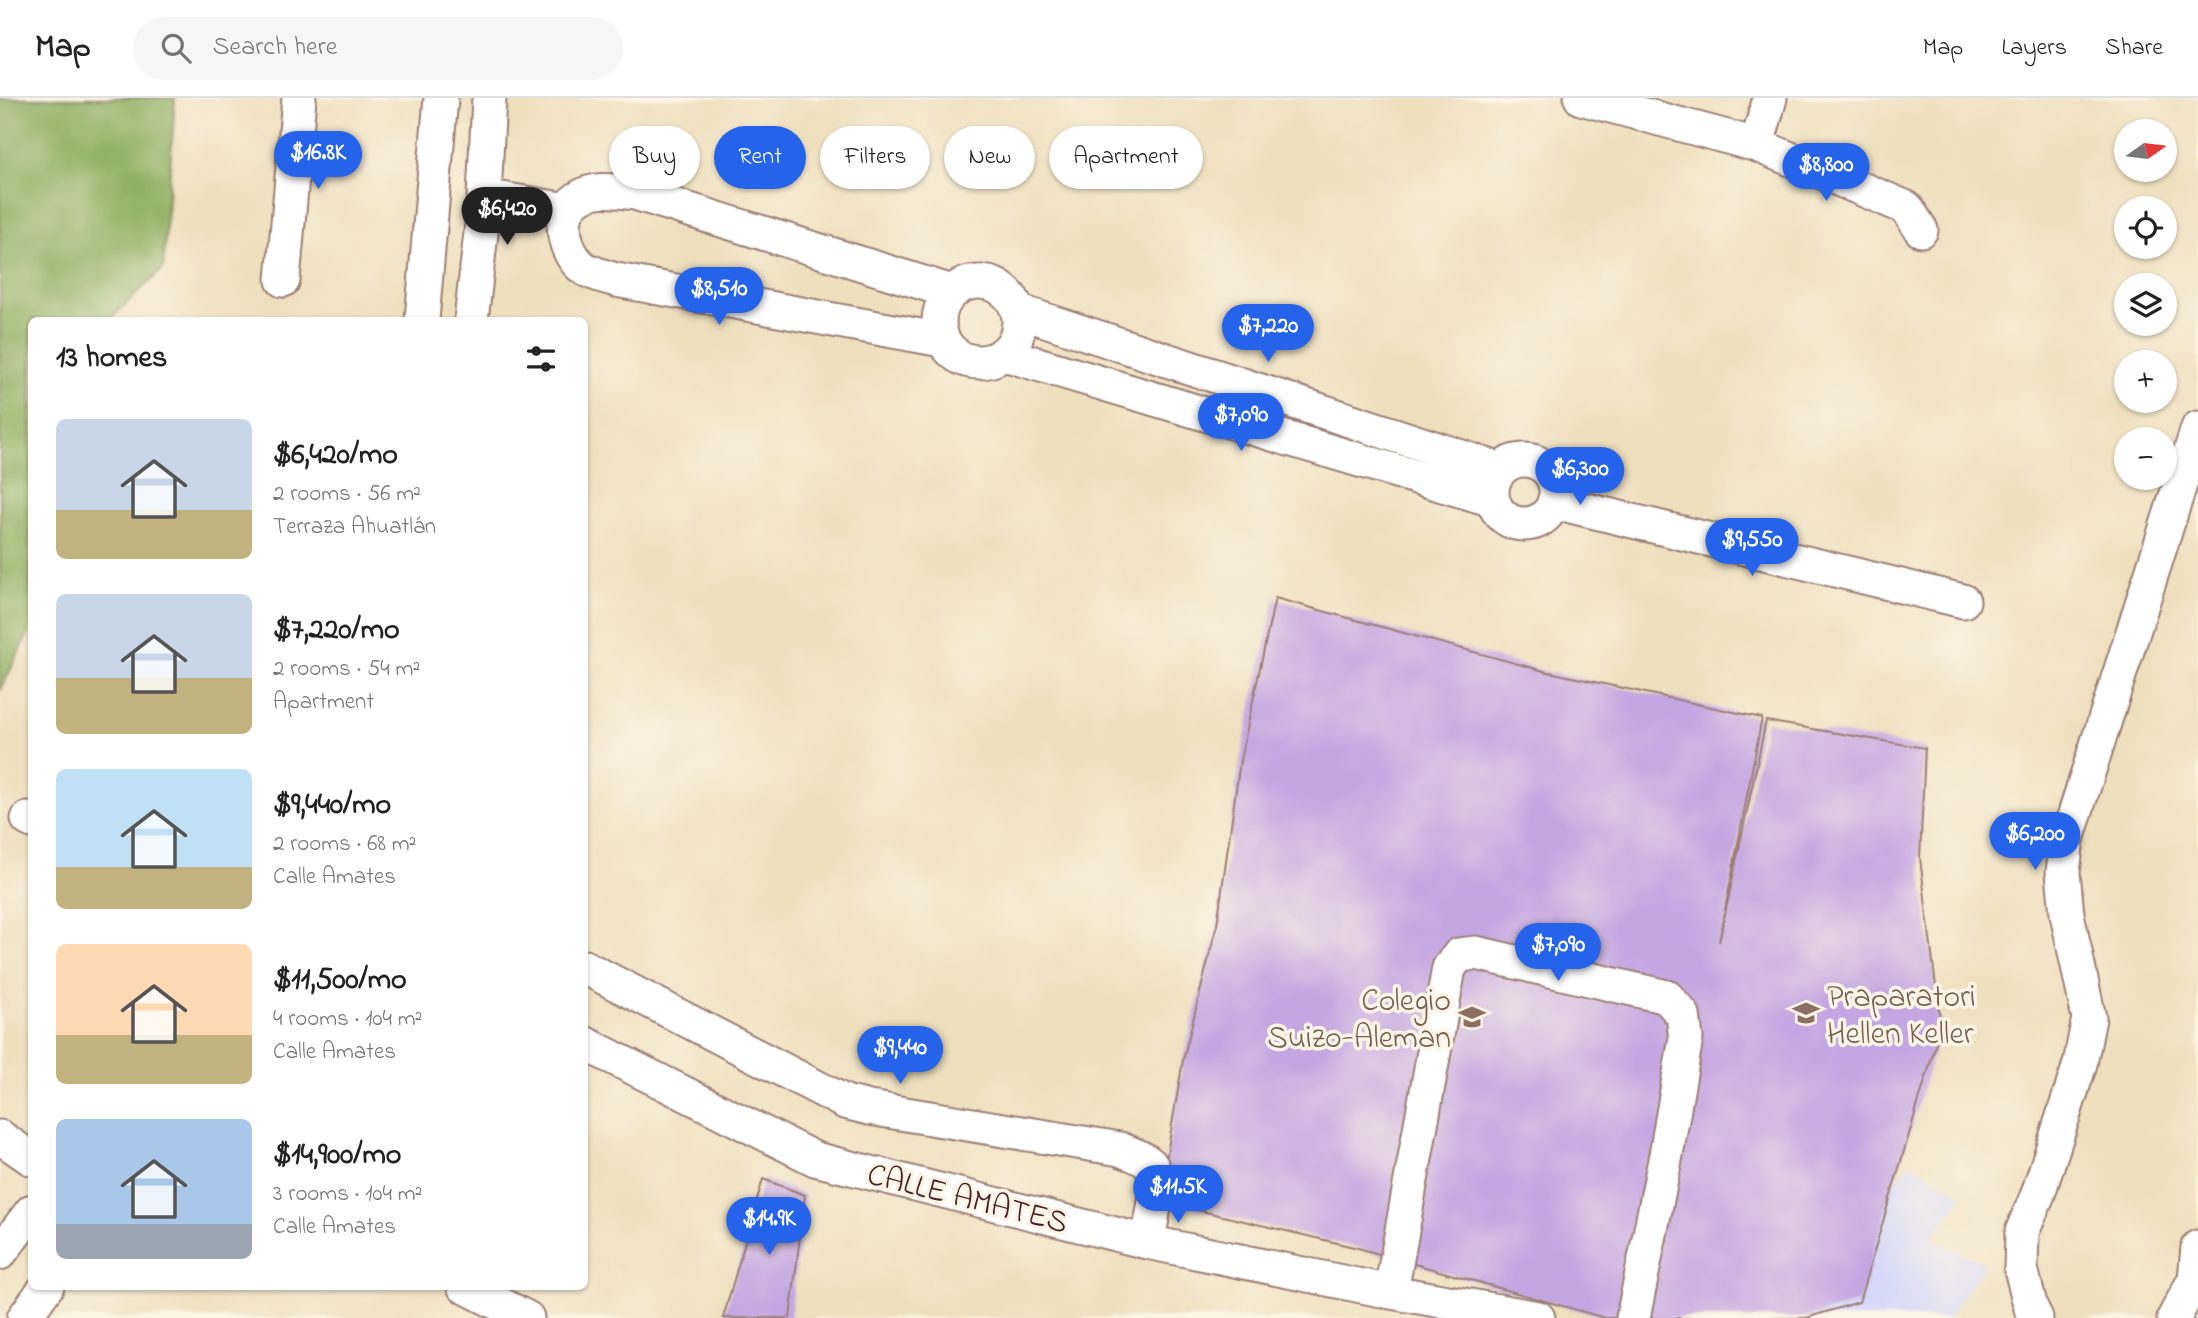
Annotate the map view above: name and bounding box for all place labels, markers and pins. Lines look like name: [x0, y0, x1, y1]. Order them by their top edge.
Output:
pin: $16.8K: [261, 132, 375, 191]
pin: $8,800: [1769, 144, 1883, 203]
pin: $6,420: [450, 188, 564, 247]
pin: $8,510: [662, 268, 776, 327]
pin: $7,220: [1211, 304, 1325, 364]
pin: $7,090: [1184, 394, 1298, 453]
pin: $6,300: [1523, 448, 1637, 507]
pin: $9,550: [1695, 518, 1809, 578]
pin: $6,200: [1978, 812, 2092, 872]
pin: $7,090: [1501, 924, 1615, 983]
place label: Praparatori Hellen Keller: [1827, 975, 1976, 1059]
place label: Colegio Suizo-Aleman: [1267, 979, 1451, 1063]
school or university icon: Praparatori Hellen Keller: [1791, 998, 1821, 1028]
school or university icon: Colegio Suizo-Aleman: [1457, 1002, 1487, 1032]
pin: $9,440: [843, 1026, 957, 1086]
pin: $11.5K: [1121, 1166, 1235, 1225]
pin: $14.9K: [712, 1198, 826, 1257]

